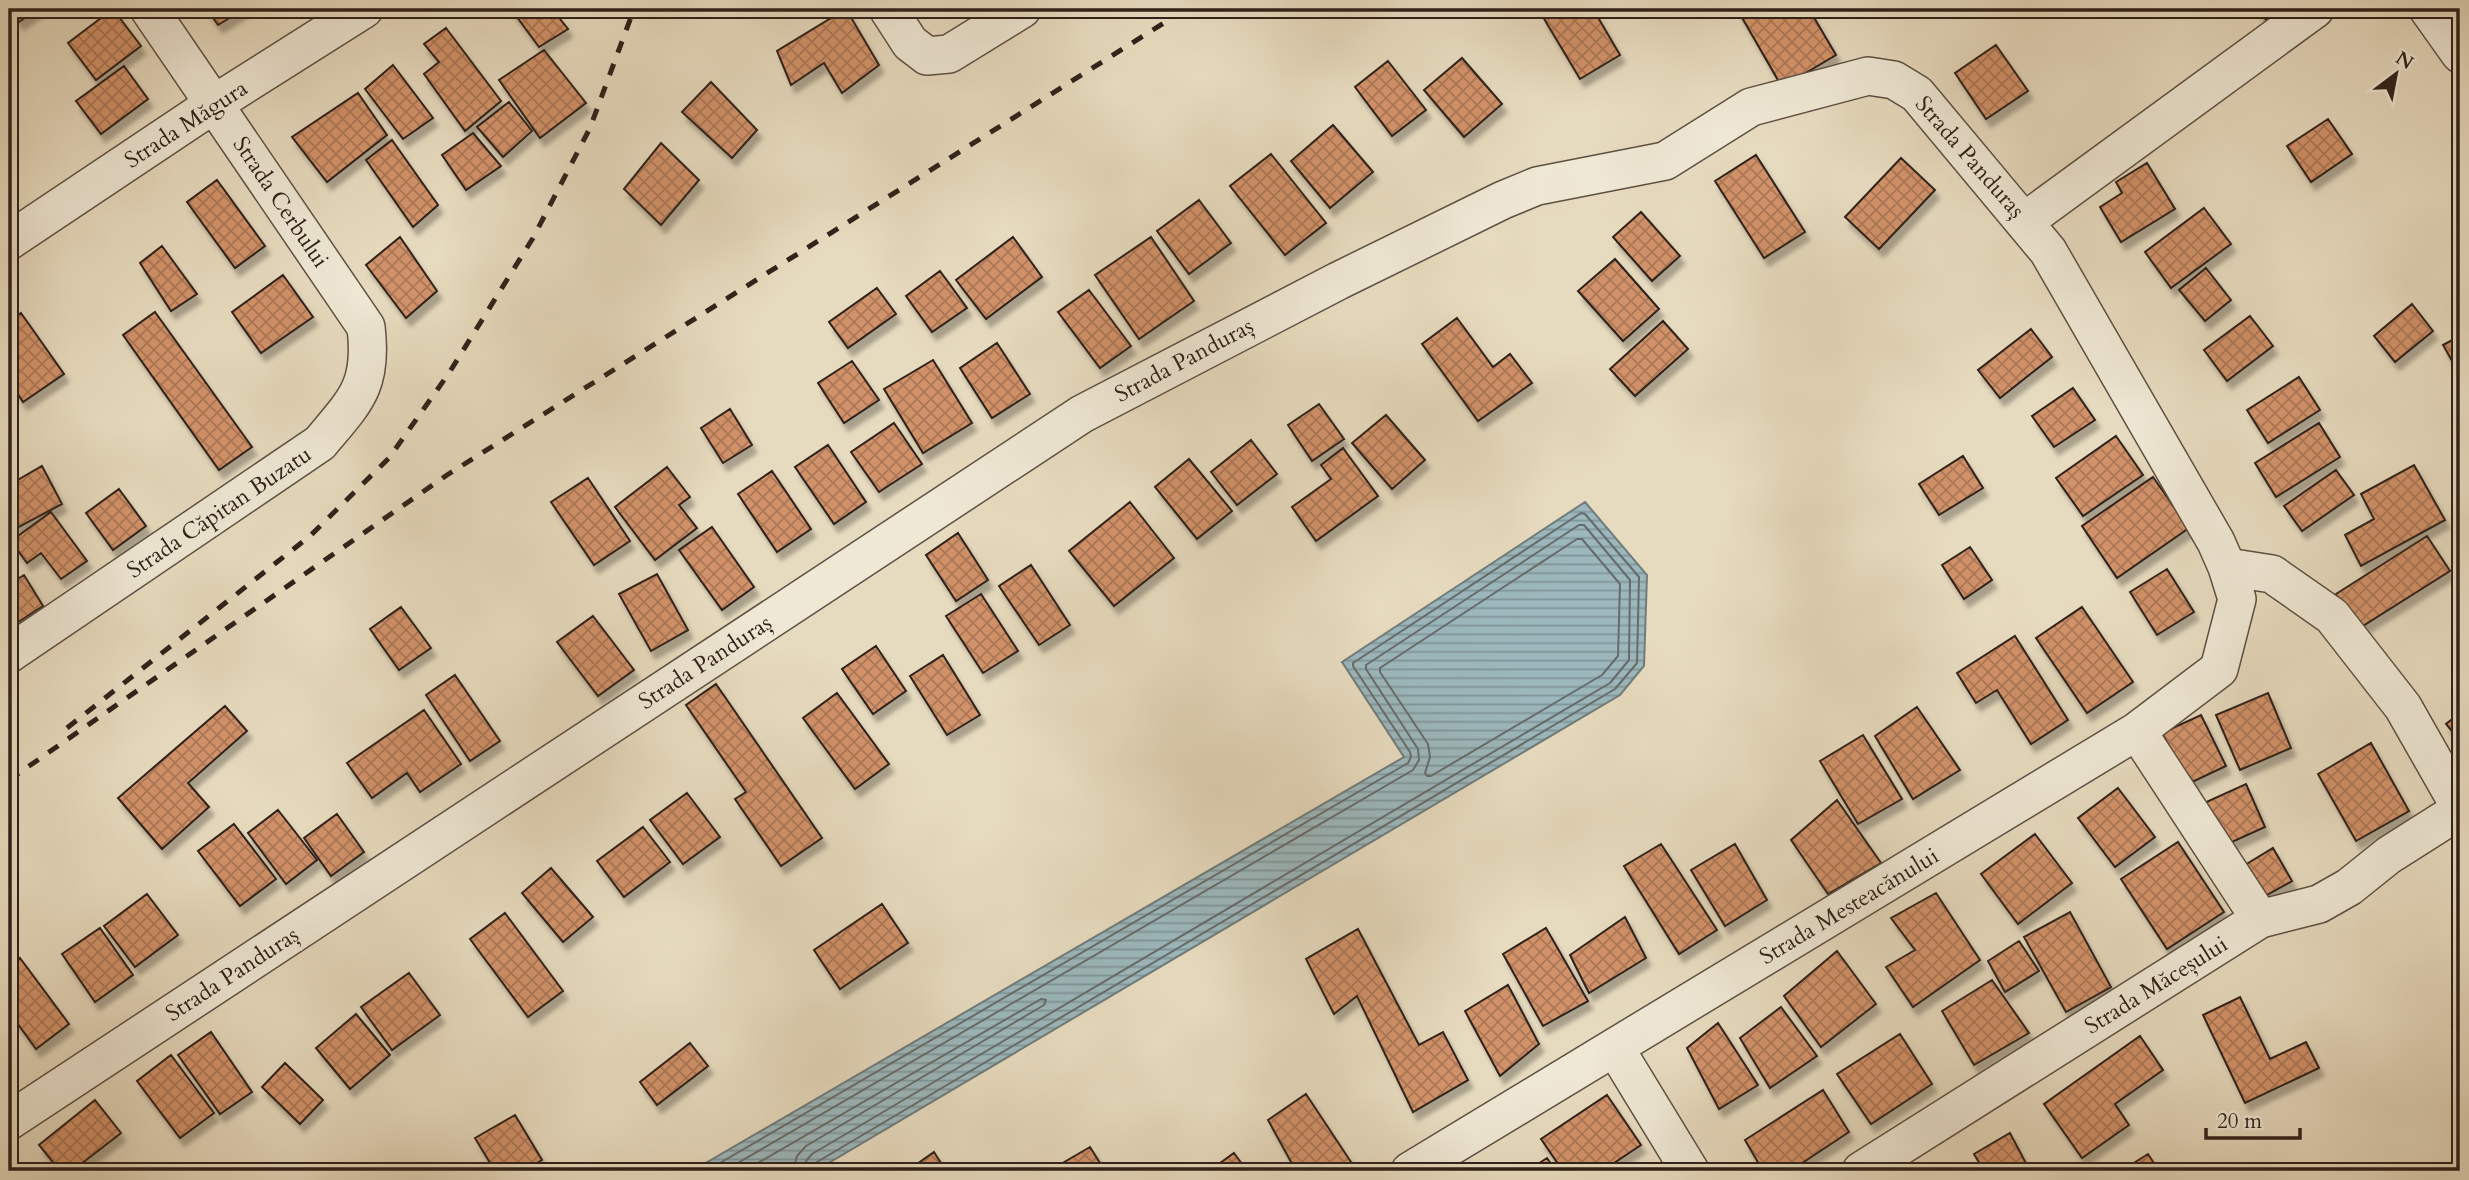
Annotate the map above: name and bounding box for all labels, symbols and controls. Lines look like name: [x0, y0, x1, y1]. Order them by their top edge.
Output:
north arrow: [2360, 38, 2430, 108]
text: N: [2391, 45, 2419, 76]
street label: Strada Măgura: [119, 73, 254, 175]
street label: Strada Panduraș: [1908, 89, 2032, 225]
street label: Strada Cerbului: [226, 130, 336, 274]
street label: Strada Panduraș: [1109, 310, 1259, 410]
street label: Strada Căpitan Buzatu: [121, 439, 317, 585]
street label: Strada Panduraș: [632, 607, 778, 717]
street label: Strada Mesteacănului: [1754, 840, 1944, 972]
street label: Strada Panduraș: [159, 919, 305, 1029]
street label: Strada Măceșului: [2079, 929, 2233, 1041]
scale bar: [2206, 1096, 2301, 1140]
text: 20 m: [2217, 1107, 2262, 1136]

